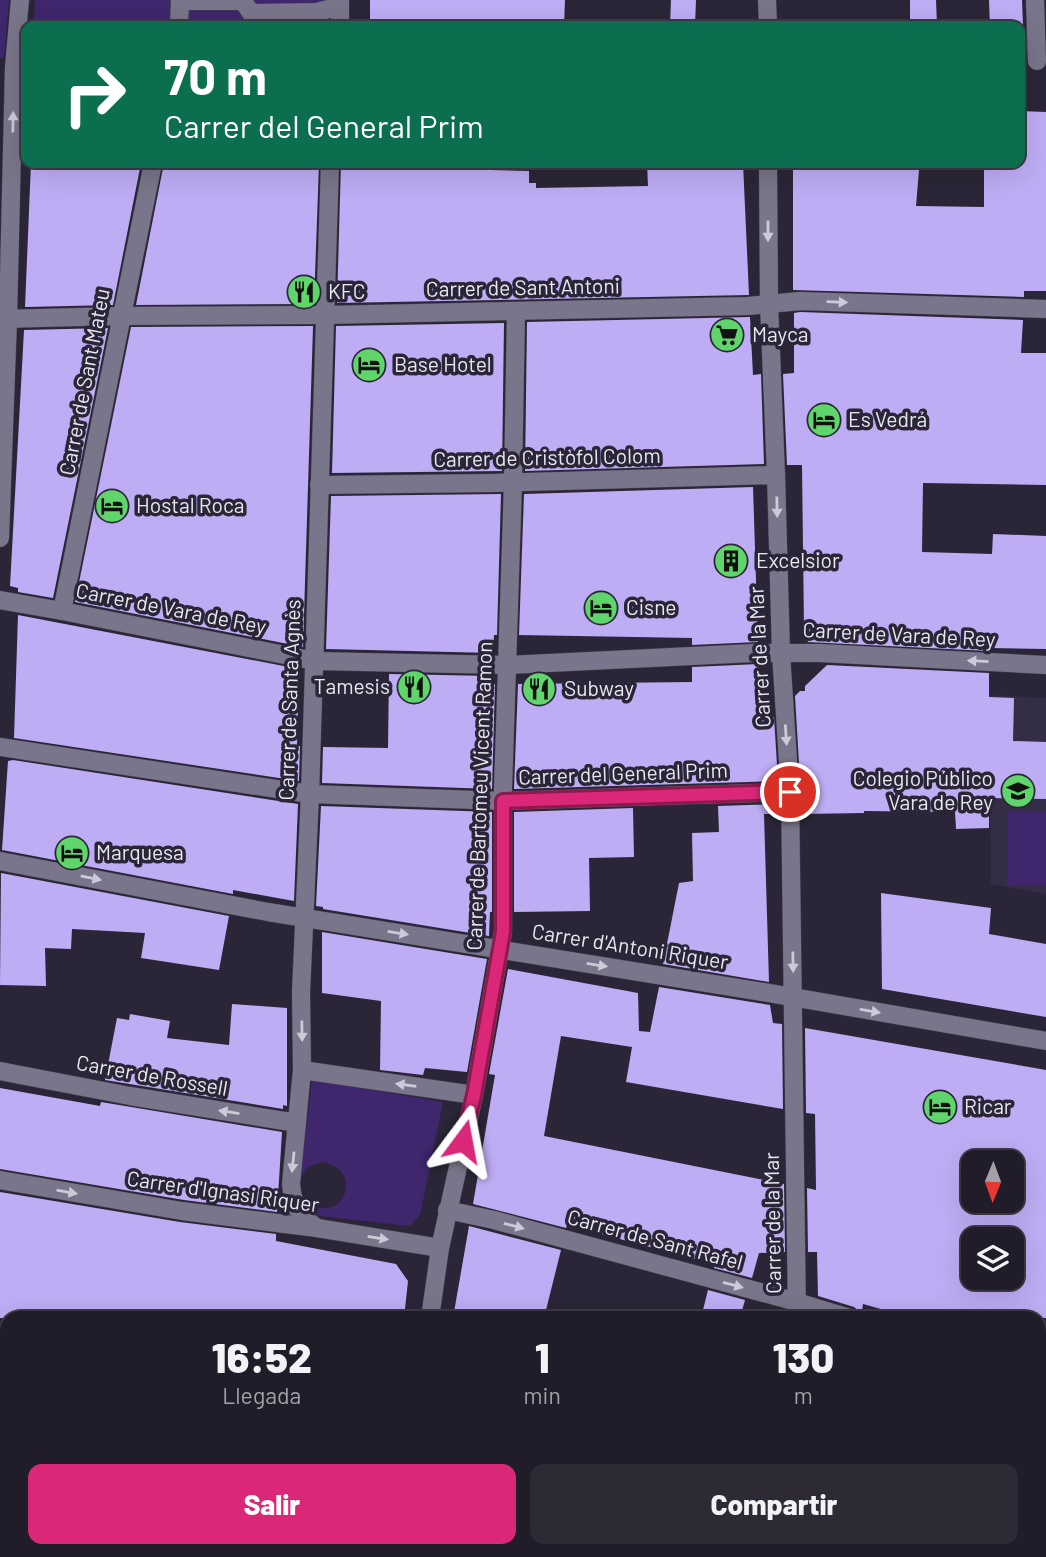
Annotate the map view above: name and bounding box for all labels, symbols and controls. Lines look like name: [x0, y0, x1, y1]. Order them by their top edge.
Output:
text: 70 m: [164, 46, 267, 105]
icon: right: [49, 49, 140, 140]
text: Carrer del General Prim: [164, 106, 484, 144]
one-way arrow: [7, 111, 18, 133]
one-way arrow: [762, 220, 774, 242]
street label: Carrer de Sant Antoni: [426, 272, 620, 301]
restaurant icon: KFC: [285, 273, 323, 311]
place label: KFC: [328, 278, 365, 303]
street label: Carrer de Sant Mateu: [53, 286, 114, 477]
one-way arrow: [826, 297, 848, 308]
supermarket icon: Mayca: [708, 316, 746, 354]
place label: Mayca: [752, 321, 809, 346]
hotel icon: Base Hotel: [350, 346, 388, 384]
place label: Base Hotel: [394, 351, 492, 376]
hotel icon: Es Vedrá: [805, 401, 843, 439]
place label: Es Vedrá: [848, 406, 927, 431]
street label: Carrer de Cristòfol Colom: [433, 442, 661, 471]
hotel icon: Hostal Roca: [93, 487, 131, 525]
place label: Hostal Roca: [136, 492, 245, 517]
one-way arrow: [771, 497, 783, 519]
building icon: Excelsior: [712, 542, 750, 580]
place label: Excelsior: [756, 547, 840, 572]
street label: Carrer de Vara de Rey: [74, 577, 269, 638]
street label: Carrer de la Mar: [742, 585, 775, 728]
hotel icon: Cisne: [582, 589, 620, 627]
place label: Cisne: [626, 594, 677, 619]
street label: Carrer de Santa Agnès: [272, 599, 305, 801]
street label: Carrer de Vara de Rey: [802, 616, 997, 651]
street label: Carrer de Bartomeu Vicent Ramon: [461, 641, 496, 951]
one-way arrow: [967, 656, 989, 667]
restaurant icon: Tamesis: [395, 668, 433, 706]
restaurant icon: Subway: [520, 670, 558, 708]
place label: Tamesis: [314, 673, 390, 698]
place label: Subway: [564, 675, 634, 700]
one-way arrow: [781, 724, 792, 746]
street label: Carrer del General Prim: [518, 756, 728, 789]
pin: [760, 762, 820, 822]
place label: Colegio Público Vara de Rey: [853, 765, 993, 814]
school or university icon: Colegio Público Vara de Rey: [999, 772, 1037, 810]
icon: arrive: [771, 773, 809, 811]
hotel icon: Marquesa: [53, 834, 91, 872]
place label: Marquesa: [96, 839, 184, 864]
one-way arrow: [80, 873, 102, 884]
street label: Carrer d'Antoni Riquer: [530, 918, 730, 973]
one-way arrow: [387, 928, 409, 939]
one-way arrow: [787, 951, 798, 973]
one-way arrow: [586, 960, 608, 971]
one-way arrow: [859, 1005, 881, 1016]
one-way arrow: [296, 1020, 307, 1042]
street label: Carrer de Rossell: [75, 1049, 230, 1100]
one-way arrow: [395, 1079, 417, 1090]
hotel icon: Ricar: [921, 1088, 959, 1126]
place label: Ricar: [964, 1093, 1012, 1118]
position arrow: [426, 1104, 500, 1178]
one-way arrow: [218, 1106, 240, 1117]
north arrow: [961, 1150, 1024, 1213]
map controls: [961, 1150, 1024, 1290]
one-way arrow: [287, 1152, 298, 1174]
street label: Carrer de la Mar: [758, 1152, 785, 1294]
street label: Carrer d'Ignasi Riquer: [125, 1165, 321, 1216]
one-way arrow: [56, 1187, 78, 1198]
street label: Carrer de Sant Rafel: [565, 1203, 746, 1274]
one-way arrow: [503, 1221, 525, 1232]
button: layers: [961, 1227, 1024, 1290]
one-way arrow: [367, 1233, 389, 1244]
one-way arrow: [722, 1280, 744, 1291]
text: 16:52: [212, 1331, 312, 1381]
text: 1: [535, 1331, 550, 1381]
text: 130: [772, 1331, 834, 1381]
text: Llegada: [222, 1381, 301, 1409]
text: min: [524, 1381, 561, 1409]
text: m: [794, 1381, 813, 1409]
button: Salir: [28, 1464, 516, 1544]
button: Compartir: [530, 1464, 1018, 1544]

